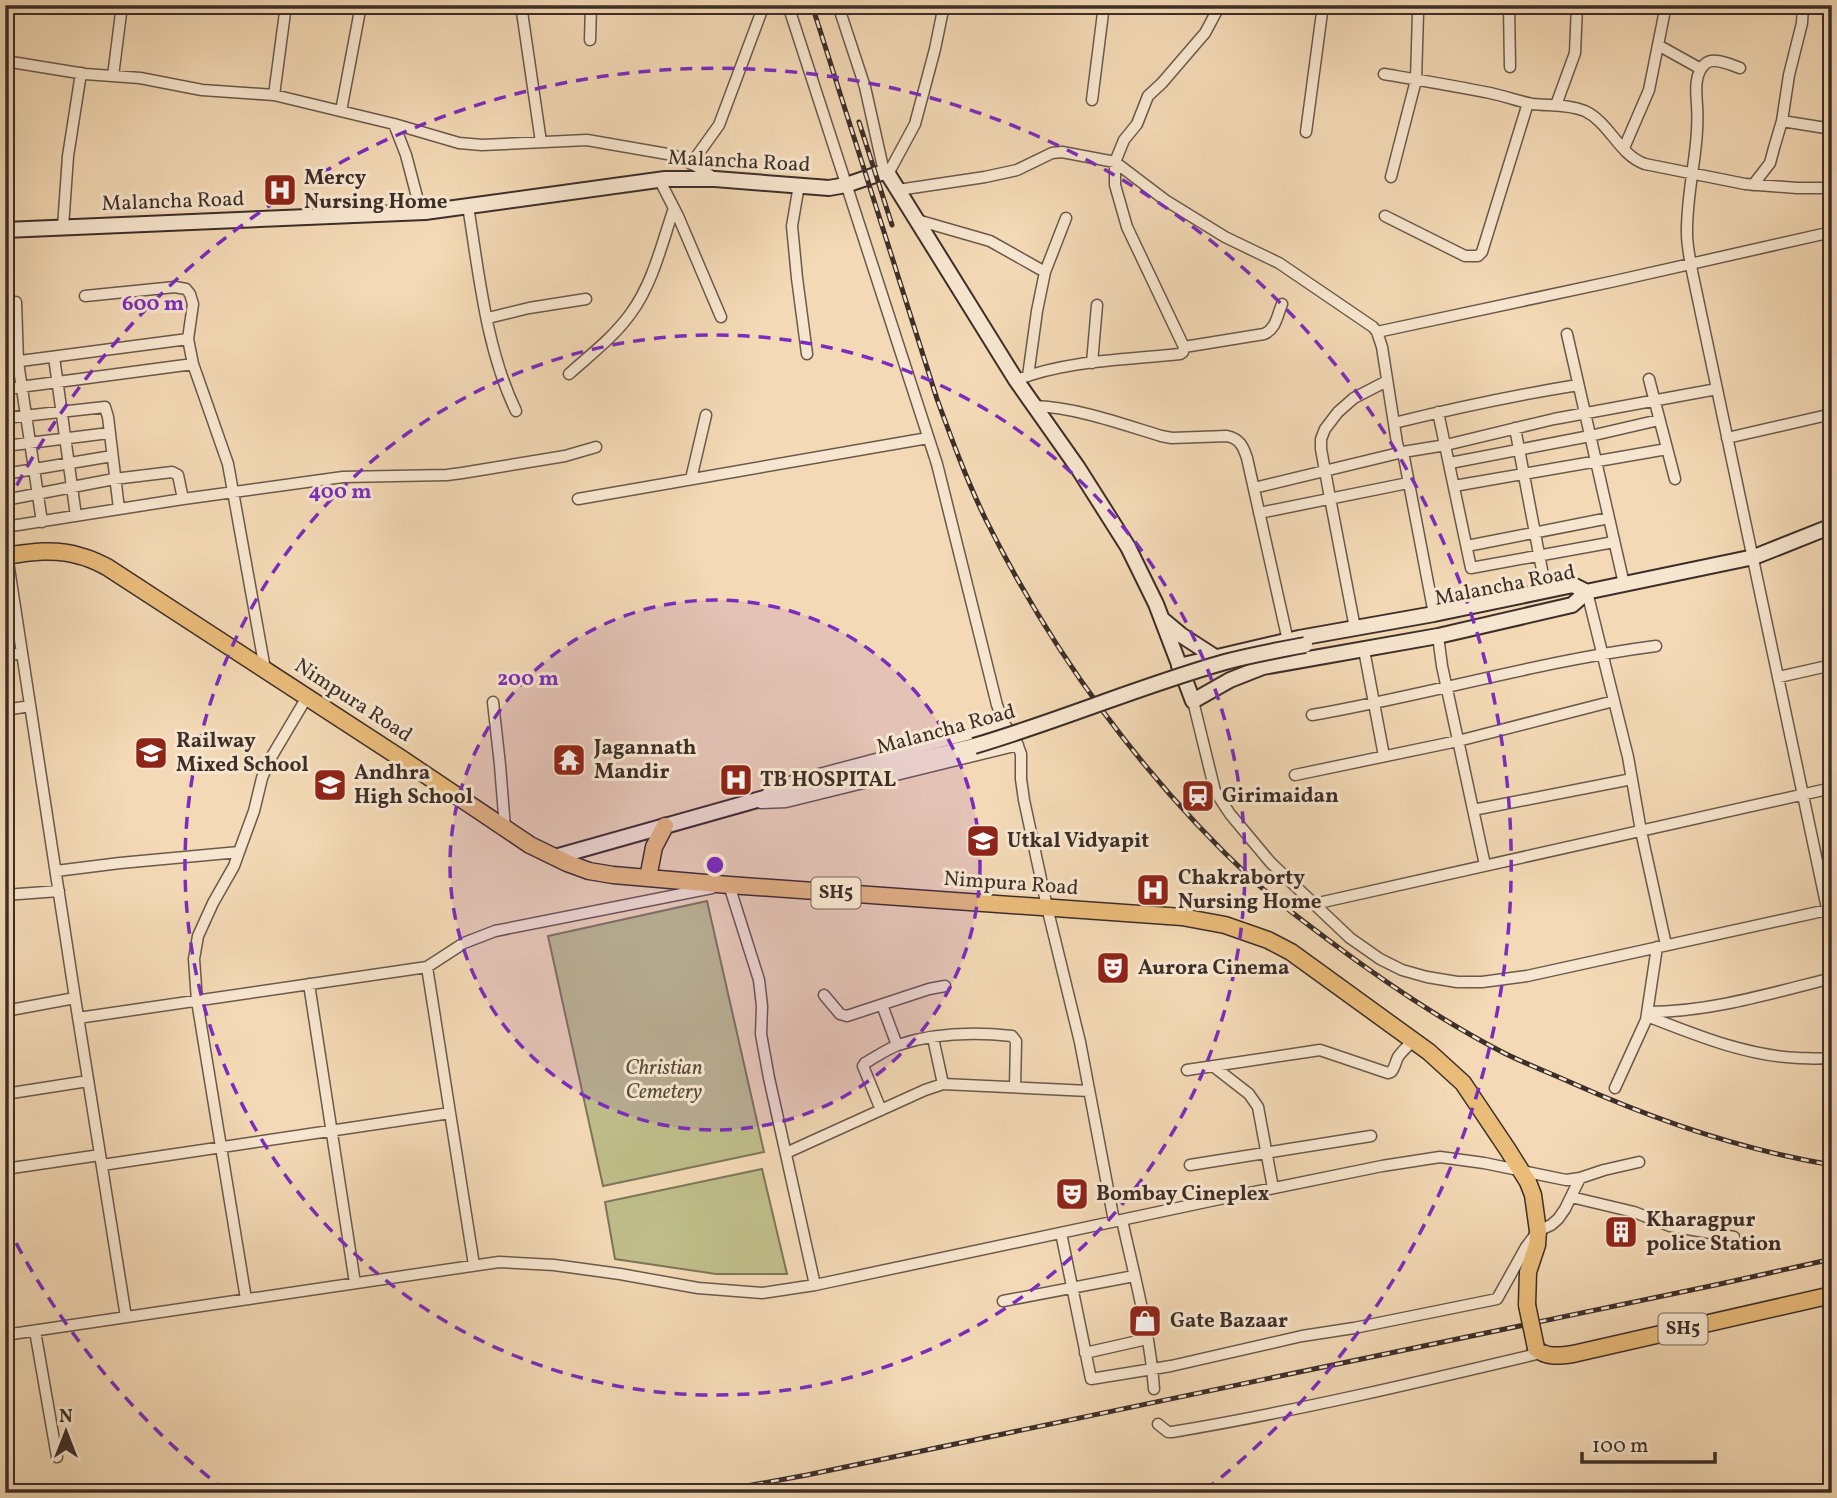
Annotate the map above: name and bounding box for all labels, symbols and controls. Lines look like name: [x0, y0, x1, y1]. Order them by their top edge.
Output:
street label: Malancha Road: [667, 144, 811, 180]
place label: Mercy Nursing Home: [304, 164, 447, 217]
hospital icon: Mercy Nursing Home: [261, 171, 299, 209]
street label: Malancha Road: [101, 185, 245, 219]
text: 600 m: [122, 290, 184, 319]
text: 400 m: [309, 478, 371, 507]
street label: Malancha Road: [1432, 558, 1578, 614]
street label: Nimpura Road: [288, 652, 418, 750]
text: 200 m: [497, 665, 559, 694]
street label: Malancha Road: [873, 698, 1019, 762]
place label: Railway Mixed School: [176, 727, 309, 780]
school or university icon: Railway Mixed School: [132, 734, 170, 772]
place label: Jagannath Mandir: [593, 734, 697, 787]
temple icon: Jagannath Mandir: [550, 741, 588, 779]
place label: Andhra High School: [354, 759, 473, 812]
hospital icon: TB HOSPITAL: [717, 761, 755, 799]
school or university icon: Andhra High School: [311, 766, 349, 804]
place label: TB HOSPITAL: [760, 766, 896, 795]
station icon: Girimaidan: [1179, 777, 1217, 815]
place label: Girimaidan: [1222, 782, 1339, 811]
school or university icon: Utkal Vidyapit: [964, 822, 1002, 860]
place label: Utkal Vidyapit: [1007, 827, 1149, 856]
centre of rings: [703, 853, 727, 877]
place label: Chakraborty Nursing Home: [1178, 864, 1321, 917]
street label: Nimpura Road: [943, 865, 1079, 903]
hospital icon: Chakraborty Nursing Home: [1134, 871, 1172, 909]
road number: SH5: [812, 878, 860, 908]
theatre icon: Aurora Cinema: [1094, 949, 1132, 987]
place label: Aurora Cinema: [1138, 954, 1290, 983]
park label: Christian Cemetery: [625, 1054, 703, 1107]
theatre icon: Bombay Cineplex: [1053, 1175, 1091, 1213]
place label: Bombay Cineplex: [1096, 1180, 1270, 1209]
place label: Kharagpur police Station: [1646, 1206, 1782, 1259]
building icon: Kharagpur police Station: [1602, 1213, 1640, 1251]
shop icon: Gate Bazaar: [1126, 1302, 1164, 1340]
place label: Gate Bazaar: [1170, 1307, 1288, 1336]
road number: SH5: [1658, 1314, 1708, 1344]
north arrow: [32, 1396, 102, 1466]
text: N: [59, 1404, 73, 1430]
scale bar: [1582, 1421, 1714, 1465]
text: 100 m: [1592, 1432, 1649, 1461]

